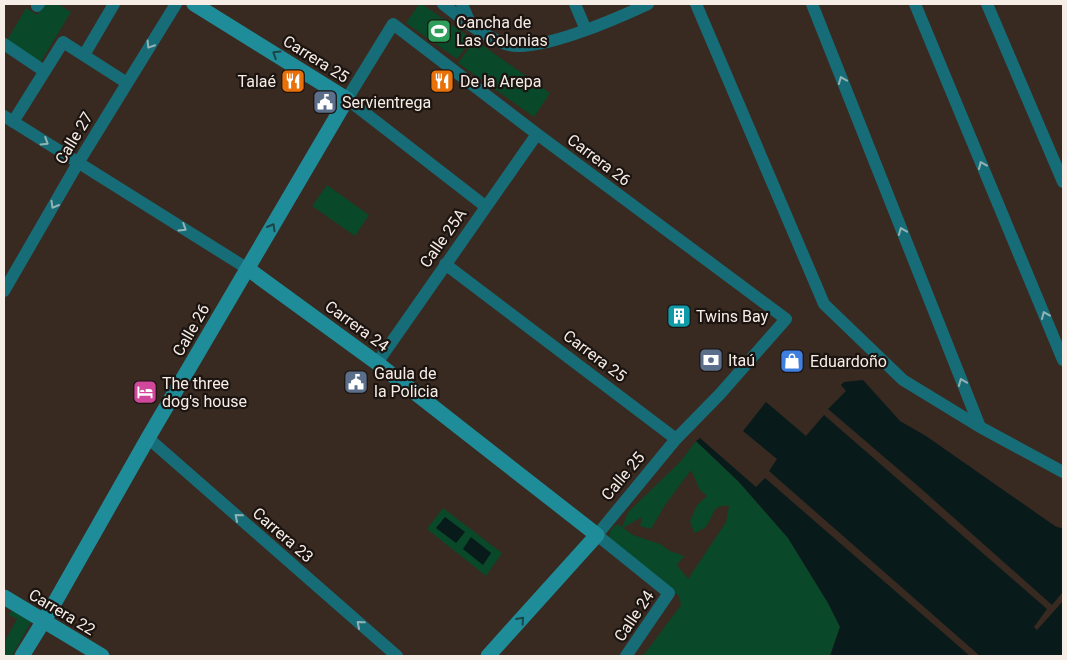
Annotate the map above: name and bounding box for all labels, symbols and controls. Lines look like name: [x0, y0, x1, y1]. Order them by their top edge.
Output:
place label: Cancha de Las Colonias: [456, 13, 548, 50]
sports icon: Cancha de Las Colonias: [426, 18, 452, 44]
street label: Carrera 25: [280, 31, 352, 87]
one-way arrow: [147, 40, 157, 49]
one-way arrow: [272, 51, 281, 61]
restaurant icon: Talaé: [280, 68, 306, 94]
restaurant icon: De la Arepa: [429, 68, 455, 94]
place label: Talaé: [238, 72, 276, 91]
place label: De la Arepa: [460, 72, 541, 91]
one-way arrow: [838, 76, 849, 85]
public building icon: Servientrega: [312, 89, 338, 115]
place label: Servientrega: [342, 93, 431, 112]
street label: Calle 27: [51, 109, 97, 167]
street label: Carrera 26: [564, 130, 634, 190]
one-way arrow: [39, 136, 49, 145]
one-way arrow: [978, 161, 989, 170]
one-way arrow: [50, 200, 60, 209]
street label: Calle 25A: [416, 204, 471, 271]
one-way arrow: [177, 222, 186, 232]
one-way arrow: [266, 224, 276, 233]
one-way arrow: [898, 227, 908, 236]
street label: Carrera 24: [321, 297, 393, 355]
street label: Calle 26: [168, 300, 214, 360]
building icon: Twins Bay: [666, 303, 692, 329]
place label: Twins Bay: [696, 307, 769, 326]
one-way arrow: [1040, 311, 1051, 320]
street label: Carrera 25: [560, 326, 630, 386]
bank icon: Itaú: [698, 347, 724, 373]
shop icon: Eduardoño: [779, 348, 805, 374]
place label: Itaú: [728, 351, 755, 370]
place label: Eduardoño: [810, 352, 887, 371]
place label: Gaula de la Policia: [374, 364, 438, 401]
public building icon: Gaula de la Policia: [343, 369, 369, 395]
place label: The three dog's house: [162, 374, 247, 411]
one-way arrow: [958, 378, 968, 387]
hotel icon: The three dog's house: [132, 379, 158, 405]
street label: Calle 25: [597, 448, 649, 504]
street label: Carrera 23: [249, 504, 317, 566]
one-way arrow: [234, 514, 243, 523]
street label: Carrera 22: [25, 585, 99, 639]
street label: Calle 24: [610, 587, 658, 645]
one-way arrow: [515, 617, 524, 626]
one-way arrow: [357, 621, 366, 630]

